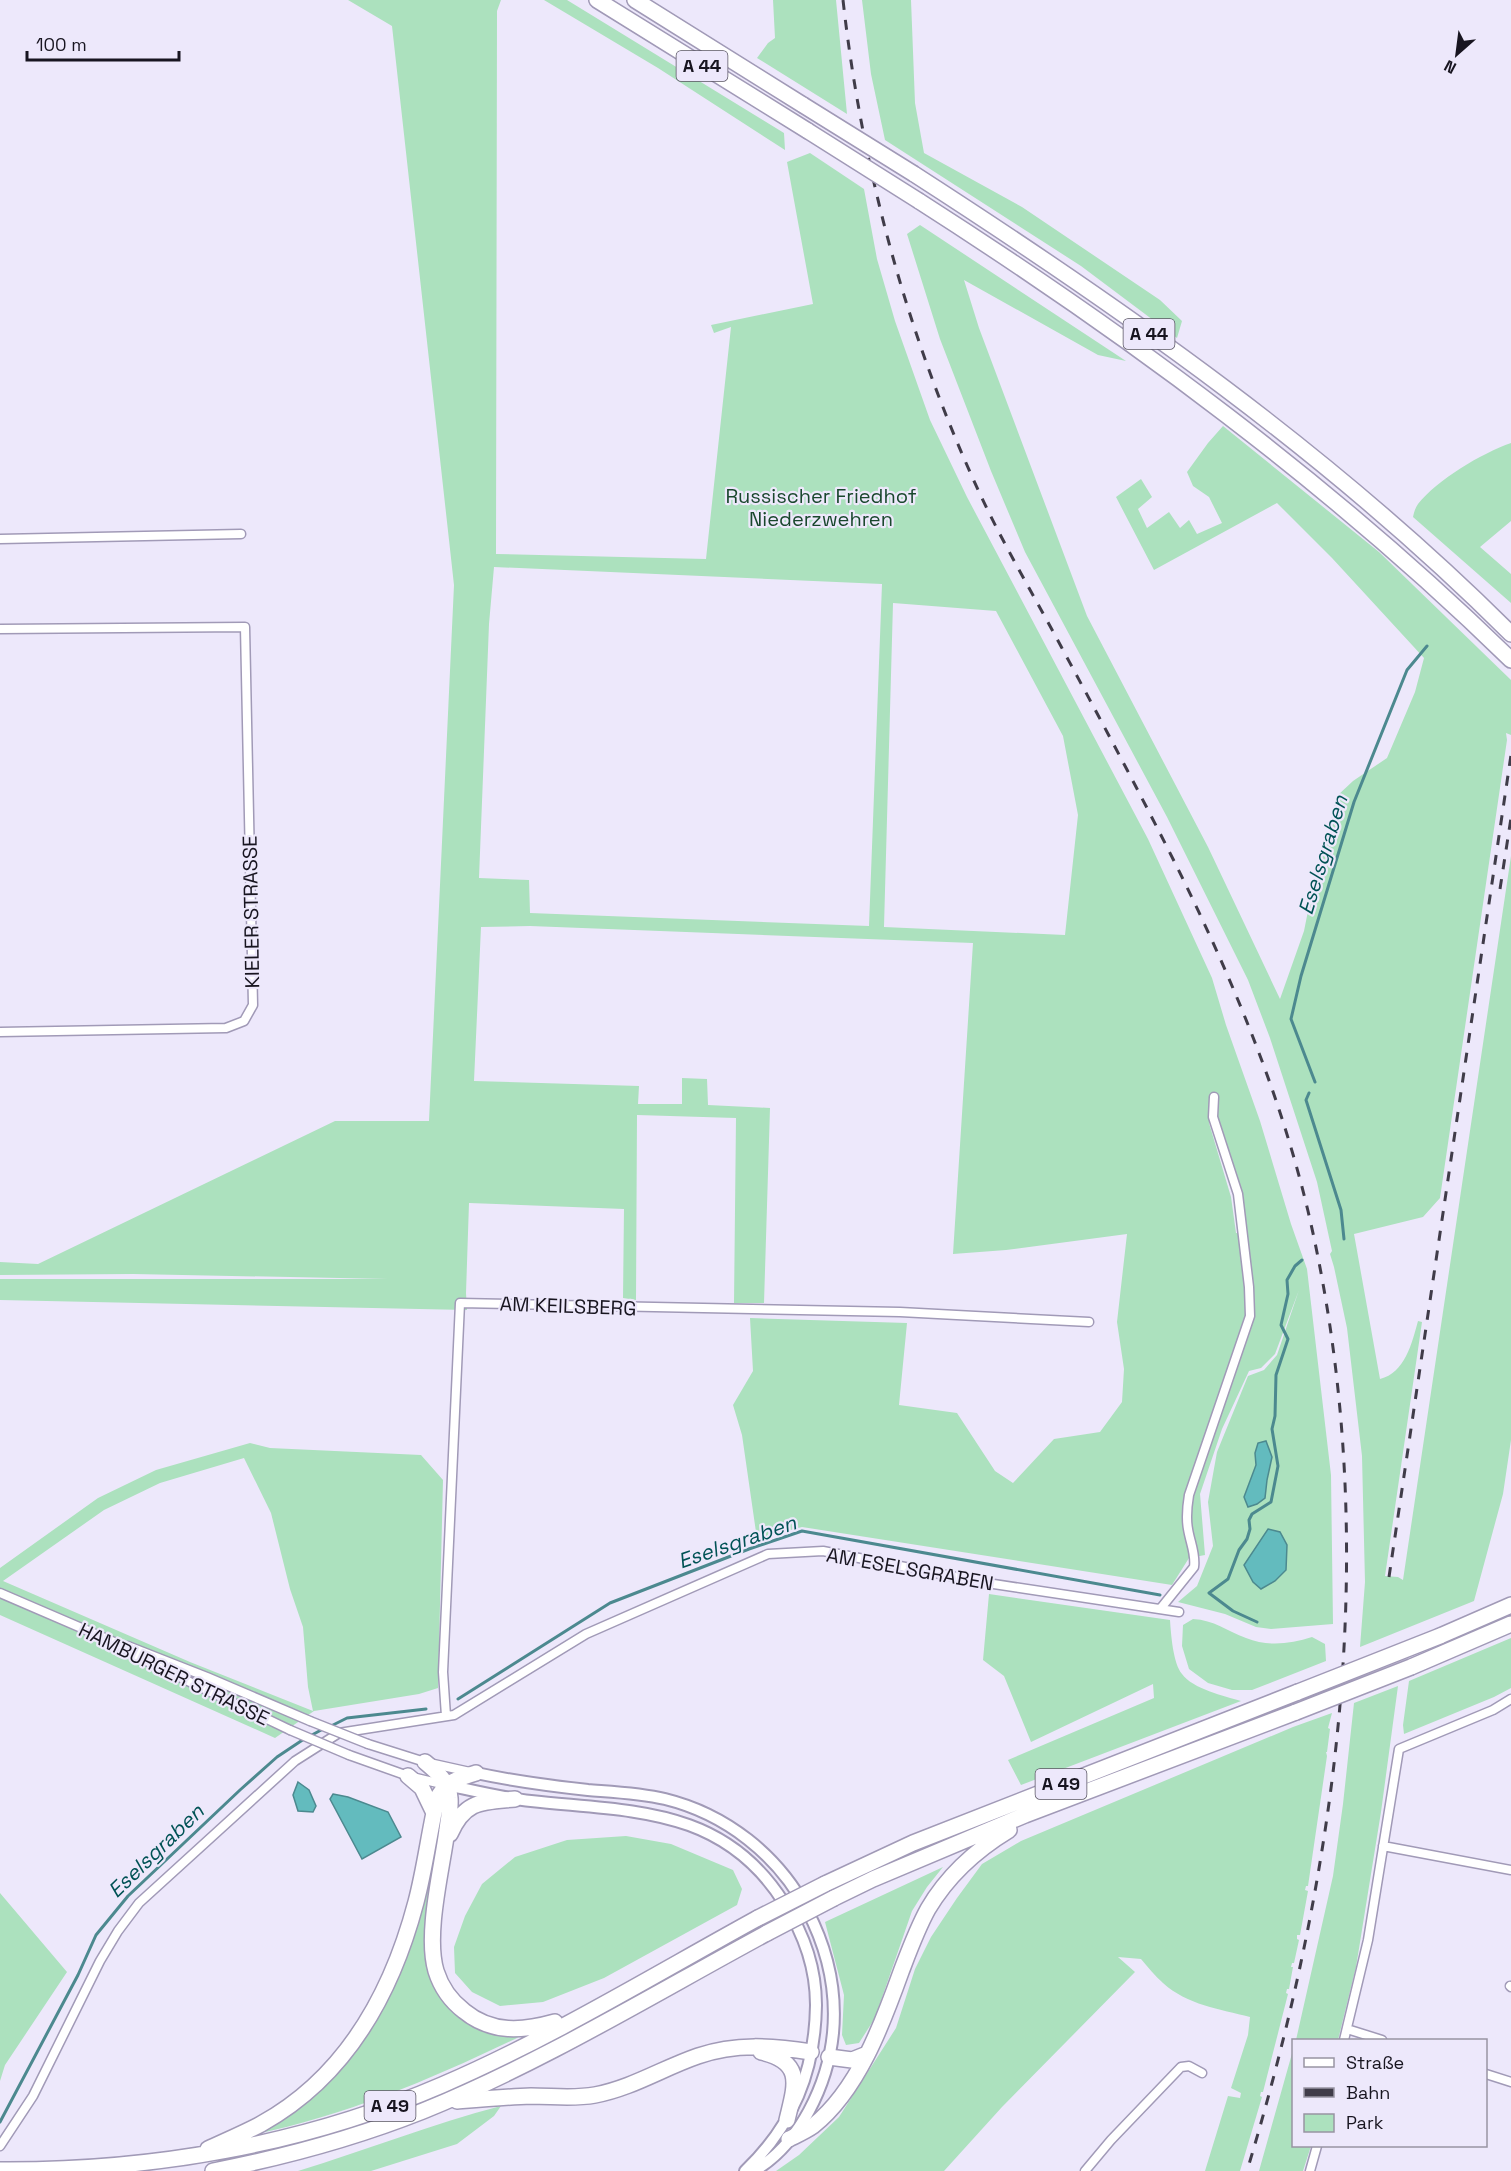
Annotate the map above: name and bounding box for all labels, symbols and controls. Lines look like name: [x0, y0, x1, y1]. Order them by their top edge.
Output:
scale bar: [27, 24, 178, 62]
north arrow: [1427, 24, 1487, 84]
text: 100 m: [36, 33, 87, 56]
road number: A 44: [676, 51, 728, 81]
text: N: [1441, 55, 1460, 79]
road number: A 44: [1124, 319, 1174, 349]
park label: Russischer Friedhof Niederzwehren: [725, 483, 917, 532]
water label: Eselsgraben: [1292, 791, 1354, 918]
street label: KIELER STRASSE: [237, 835, 265, 989]
street label: AM KEILSBERG: [499, 1291, 637, 1321]
water label: Eselsgraben: [674, 1508, 801, 1574]
street label: AM ESELSGRABEN: [824, 1542, 996, 1596]
street label: HAMBURGER STRASSE: [74, 1617, 274, 1731]
road number: A 49: [1036, 1769, 1086, 1799]
water label: Eselsgraben: [102, 1797, 210, 1903]
legend: [1292, 2039, 1487, 2147]
text: Straße: [1346, 2051, 1404, 2074]
text: Bahn: [1346, 2081, 1390, 2104]
road number: A 49: [364, 2091, 416, 2121]
text: Park: [1346, 2111, 1384, 2134]

